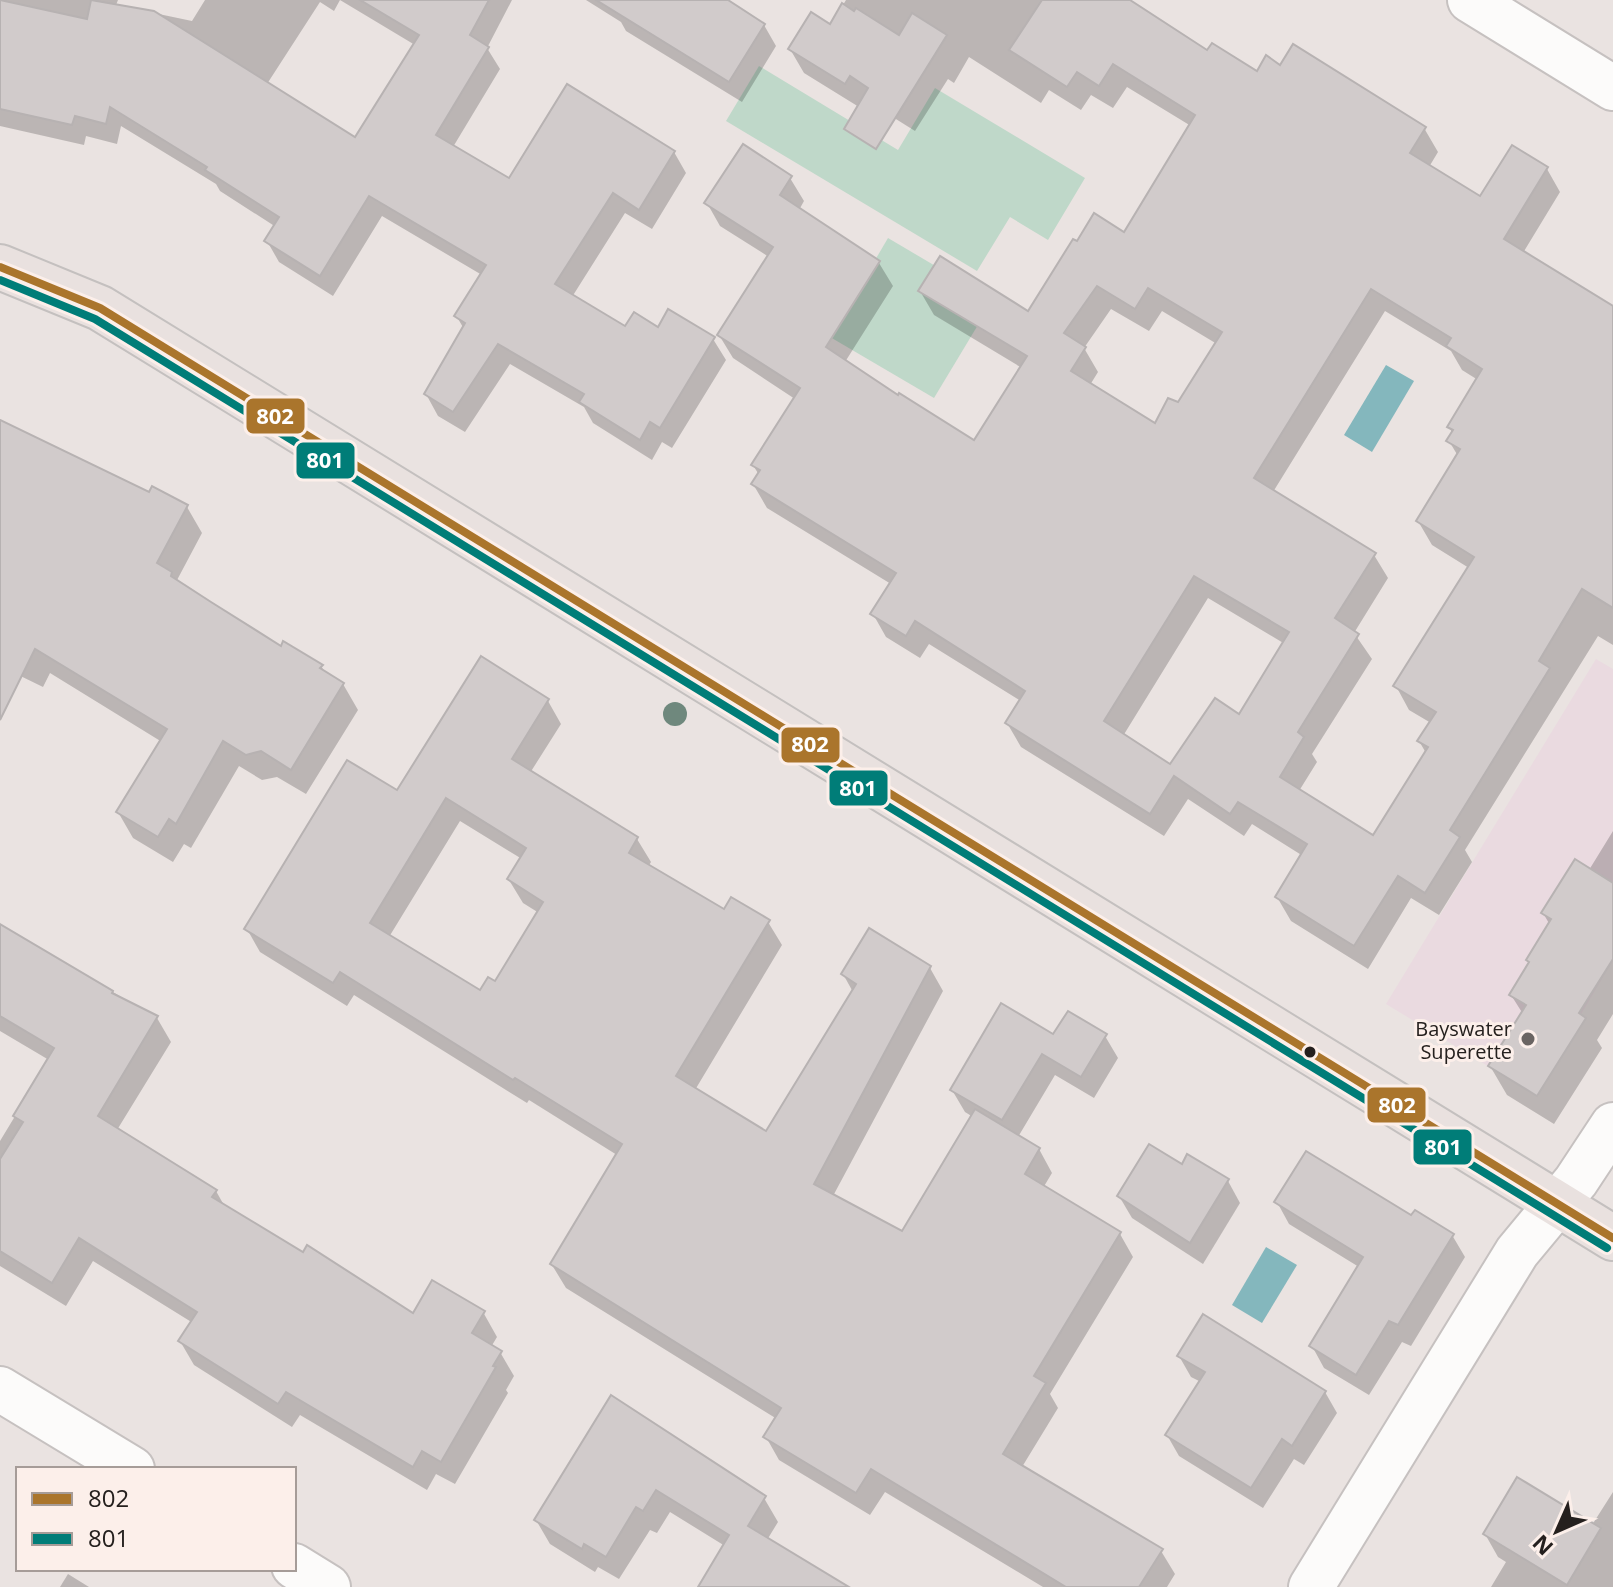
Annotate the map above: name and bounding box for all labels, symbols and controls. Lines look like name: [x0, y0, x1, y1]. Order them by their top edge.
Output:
line badge: 802: [245, 397, 306, 435]
text: 802: [256, 400, 294, 430]
line badge: 801: [295, 441, 356, 480]
text: 801: [306, 444, 344, 474]
line badge: 802: [780, 726, 841, 764]
text: 802: [791, 728, 829, 758]
line badge: 801: [828, 769, 889, 807]
text: 801: [839, 772, 877, 802]
place label: Bayswater Superette: [1415, 1015, 1512, 1065]
marker: Bayswater Superette: [1519, 1030, 1537, 1048]
unlabelled marker: [1302, 1044, 1318, 1060]
line badge: 802: [1366, 1086, 1427, 1124]
text: 802: [1378, 1089, 1416, 1119]
line badge: 801: [1412, 1128, 1473, 1166]
text: 801: [1424, 1131, 1462, 1161]
legend: [16, 1467, 296, 1571]
text: 802: [88, 1481, 129, 1514]
north arrow: [1517, 1491, 1597, 1571]
text: 801: [88, 1521, 129, 1554]
text: N: [1525, 1529, 1559, 1563]

